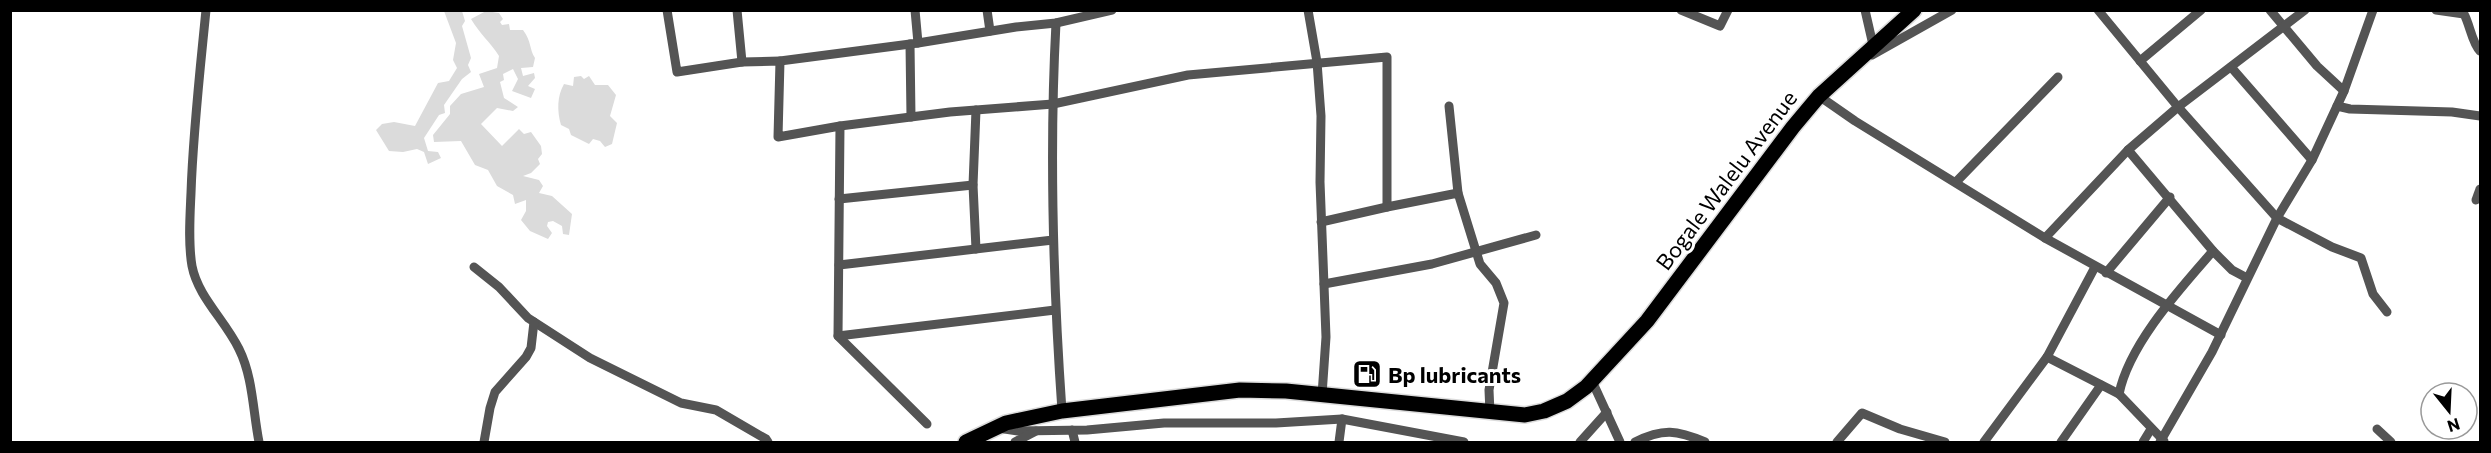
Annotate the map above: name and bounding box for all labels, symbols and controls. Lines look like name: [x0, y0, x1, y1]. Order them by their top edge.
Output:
street label: Bogale Walelu Avenue: [1650, 85, 1802, 275]
fuel station icon: Bp lubricants: [1351, 358, 1383, 390]
place label: Bp lubricants: [1388, 361, 1521, 388]
north arrow: [2419, 381, 2479, 441]
text: N: [2445, 415, 2462, 437]

